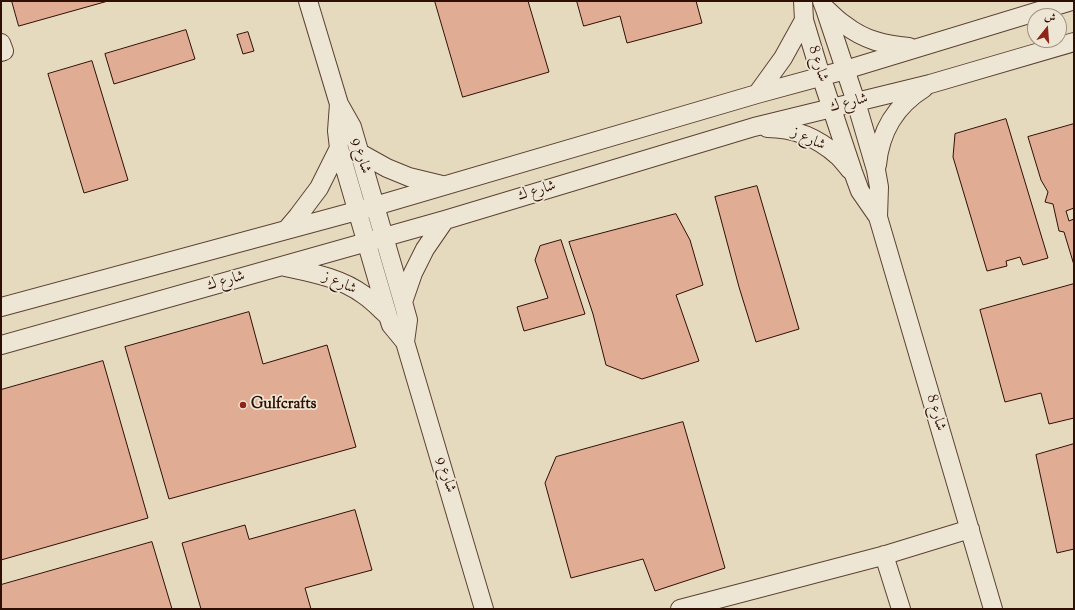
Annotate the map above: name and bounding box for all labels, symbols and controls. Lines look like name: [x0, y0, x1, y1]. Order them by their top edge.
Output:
north arrow: [1027, 8, 1067, 48]
text: ش: [1043, 8, 1058, 27]
street label: شارع 8: [803, 44, 831, 84]
street label: شارع ك: [828, 91, 870, 117]
street label: شارع ز: [788, 124, 828, 156]
street label: شارع 9: [346, 136, 374, 176]
street label: شارع ك: [516, 178, 558, 206]
street label: شارع ك: [205, 268, 247, 296]
street label: شارع ز: [319, 269, 359, 299]
street label: شارع 8: [921, 393, 949, 433]
place label: Gulfcrafts: [251, 396, 316, 414]
marker: Gulfcrafts: [238, 400, 248, 410]
street label: شارع 9: [431, 455, 459, 495]

